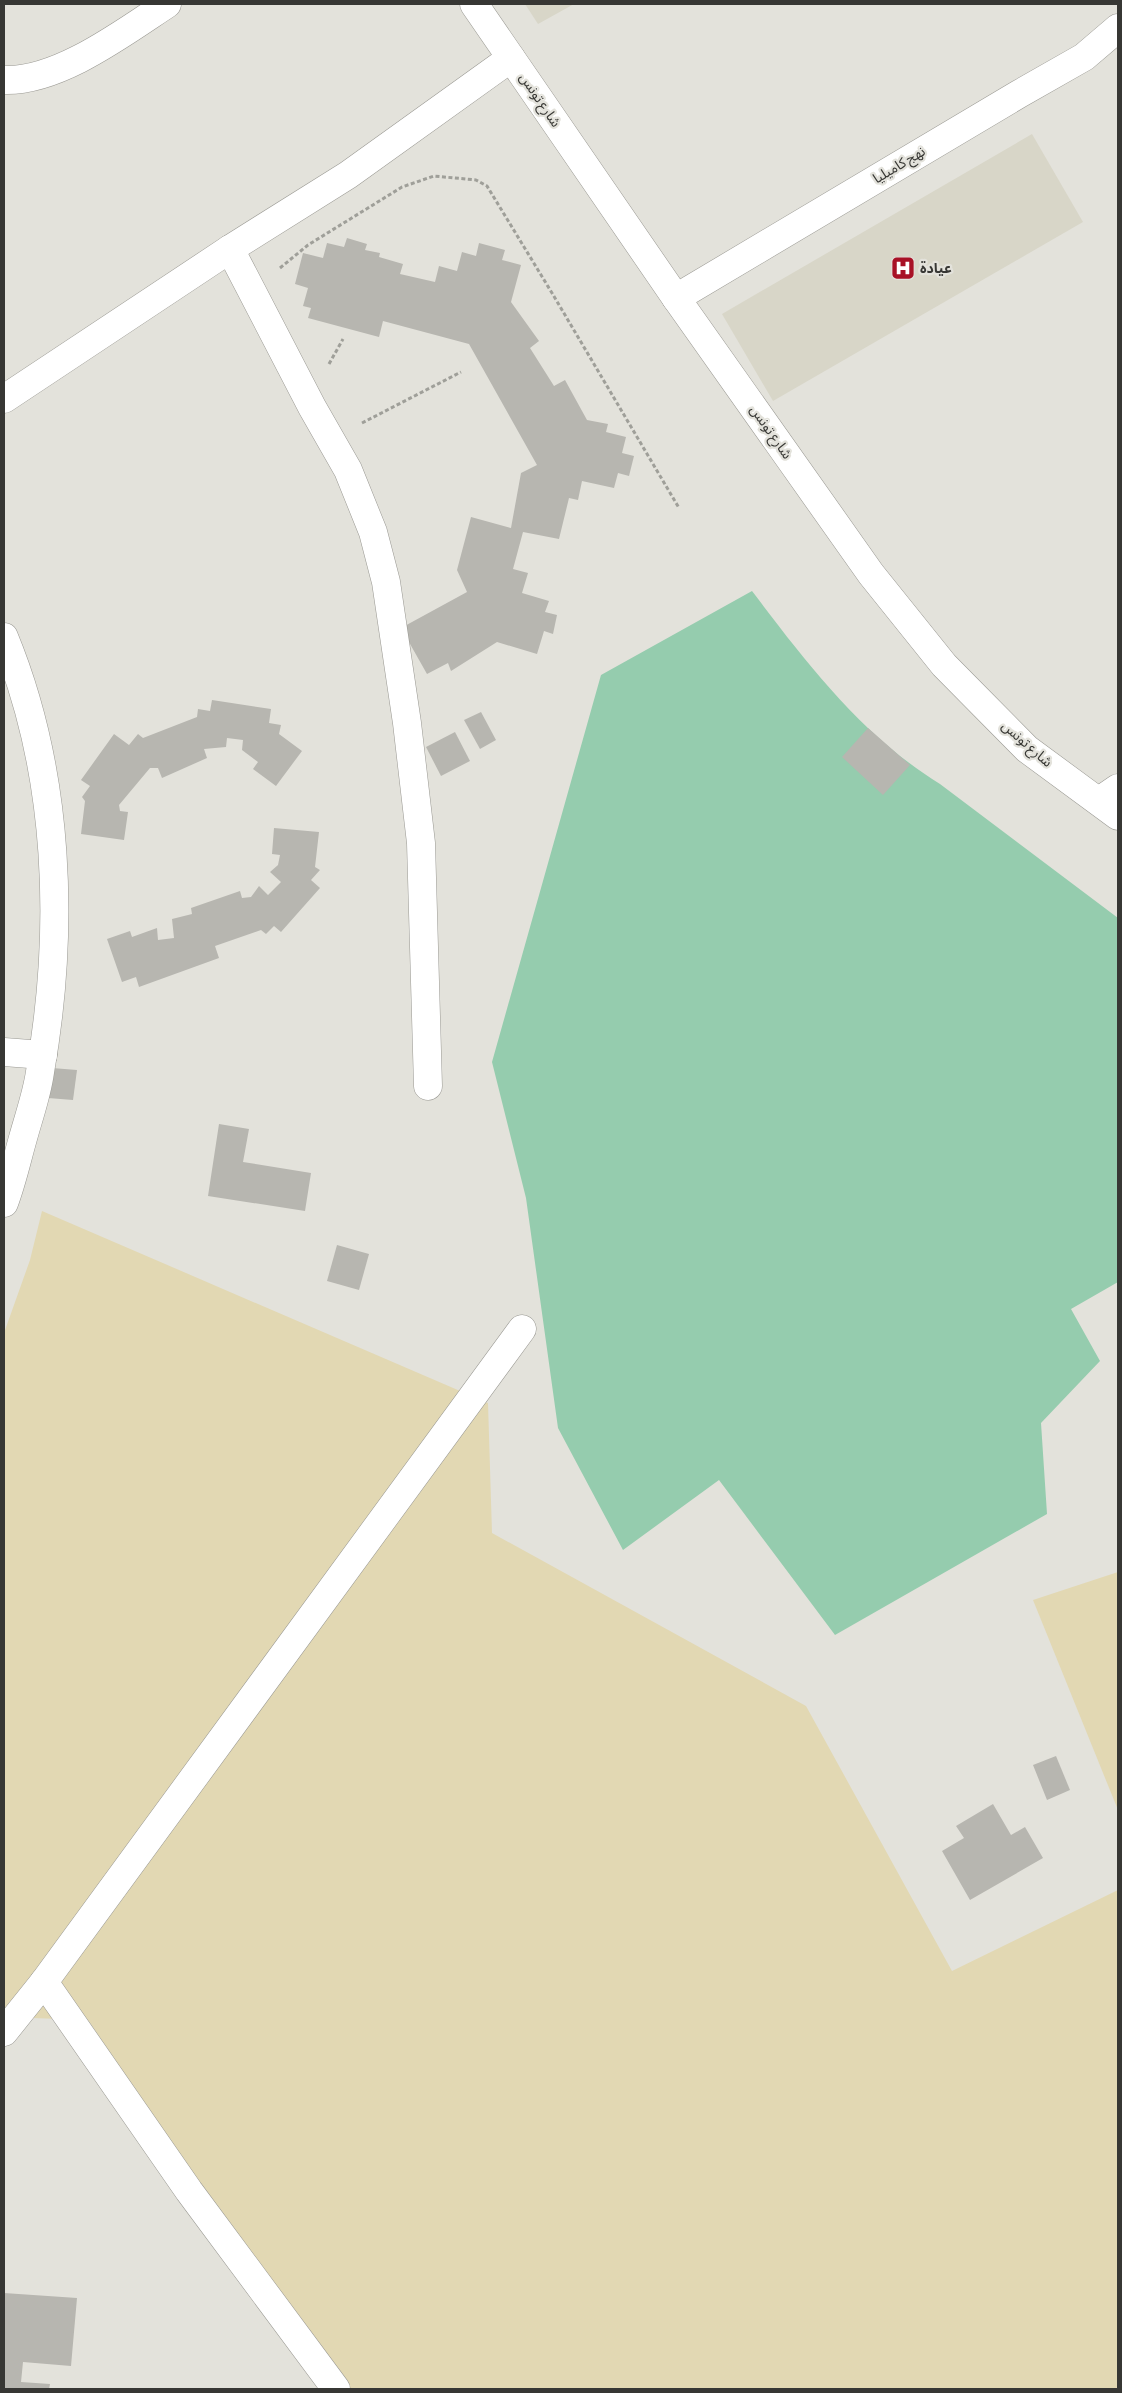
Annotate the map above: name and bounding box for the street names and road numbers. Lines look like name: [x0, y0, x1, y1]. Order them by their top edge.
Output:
street label: شارع تونس: [514, 70, 564, 132]
street label: نهج كاميليا: [870, 143, 929, 189]
street label: شارع تونس: [745, 402, 796, 463]
street label: شارع تونس: [997, 717, 1056, 772]

